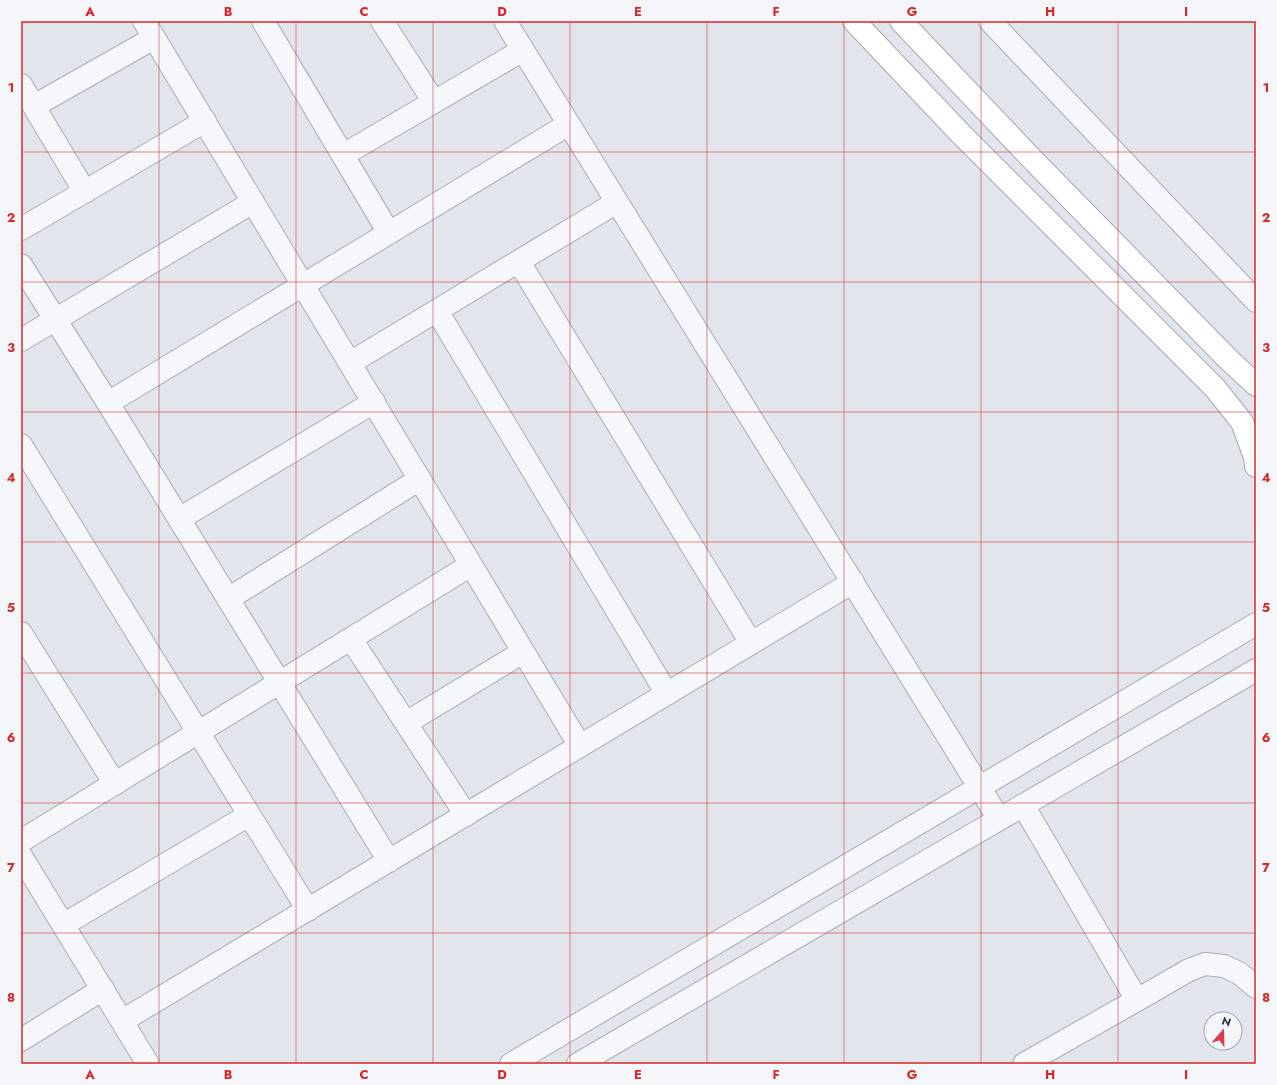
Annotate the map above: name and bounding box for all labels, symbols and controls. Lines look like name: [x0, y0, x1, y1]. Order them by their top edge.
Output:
text: A: [84, 2, 95, 21]
text: B: [224, 2, 233, 21]
text: C: [359, 2, 369, 21]
text: D: [497, 2, 507, 21]
text: E: [634, 2, 642, 21]
text: F: [772, 2, 780, 21]
text: G: [907, 2, 918, 21]
text: H: [1045, 2, 1055, 21]
text: I: [1184, 2, 1188, 21]
text: 1: [8, 78, 14, 97]
text: 1: [1263, 78, 1269, 97]
text: 2: [7, 208, 15, 227]
text: 2: [1262, 208, 1270, 227]
text: 3: [7, 338, 15, 357]
text: 3: [1262, 338, 1270, 357]
text: 4: [6, 468, 16, 487]
text: 4: [1261, 468, 1271, 487]
text: 5: [7, 598, 15, 617]
text: 5: [1262, 598, 1270, 617]
text: 6: [7, 728, 16, 747]
text: 6: [1262, 728, 1271, 747]
text: 7: [7, 858, 15, 877]
text: 7: [1262, 858, 1270, 877]
text: 8: [7, 988, 15, 1007]
text: 8: [1262, 988, 1270, 1007]
north arrow: [1203, 1011, 1243, 1051]
text: N: [1220, 1013, 1233, 1031]
text: A: [84, 1065, 95, 1084]
text: B: [224, 1065, 233, 1084]
text: C: [359, 1065, 369, 1084]
text: D: [497, 1065, 507, 1084]
text: E: [634, 1065, 642, 1084]
text: F: [772, 1065, 780, 1084]
text: G: [907, 1065, 918, 1084]
text: H: [1045, 1065, 1055, 1084]
text: I: [1184, 1065, 1188, 1084]

